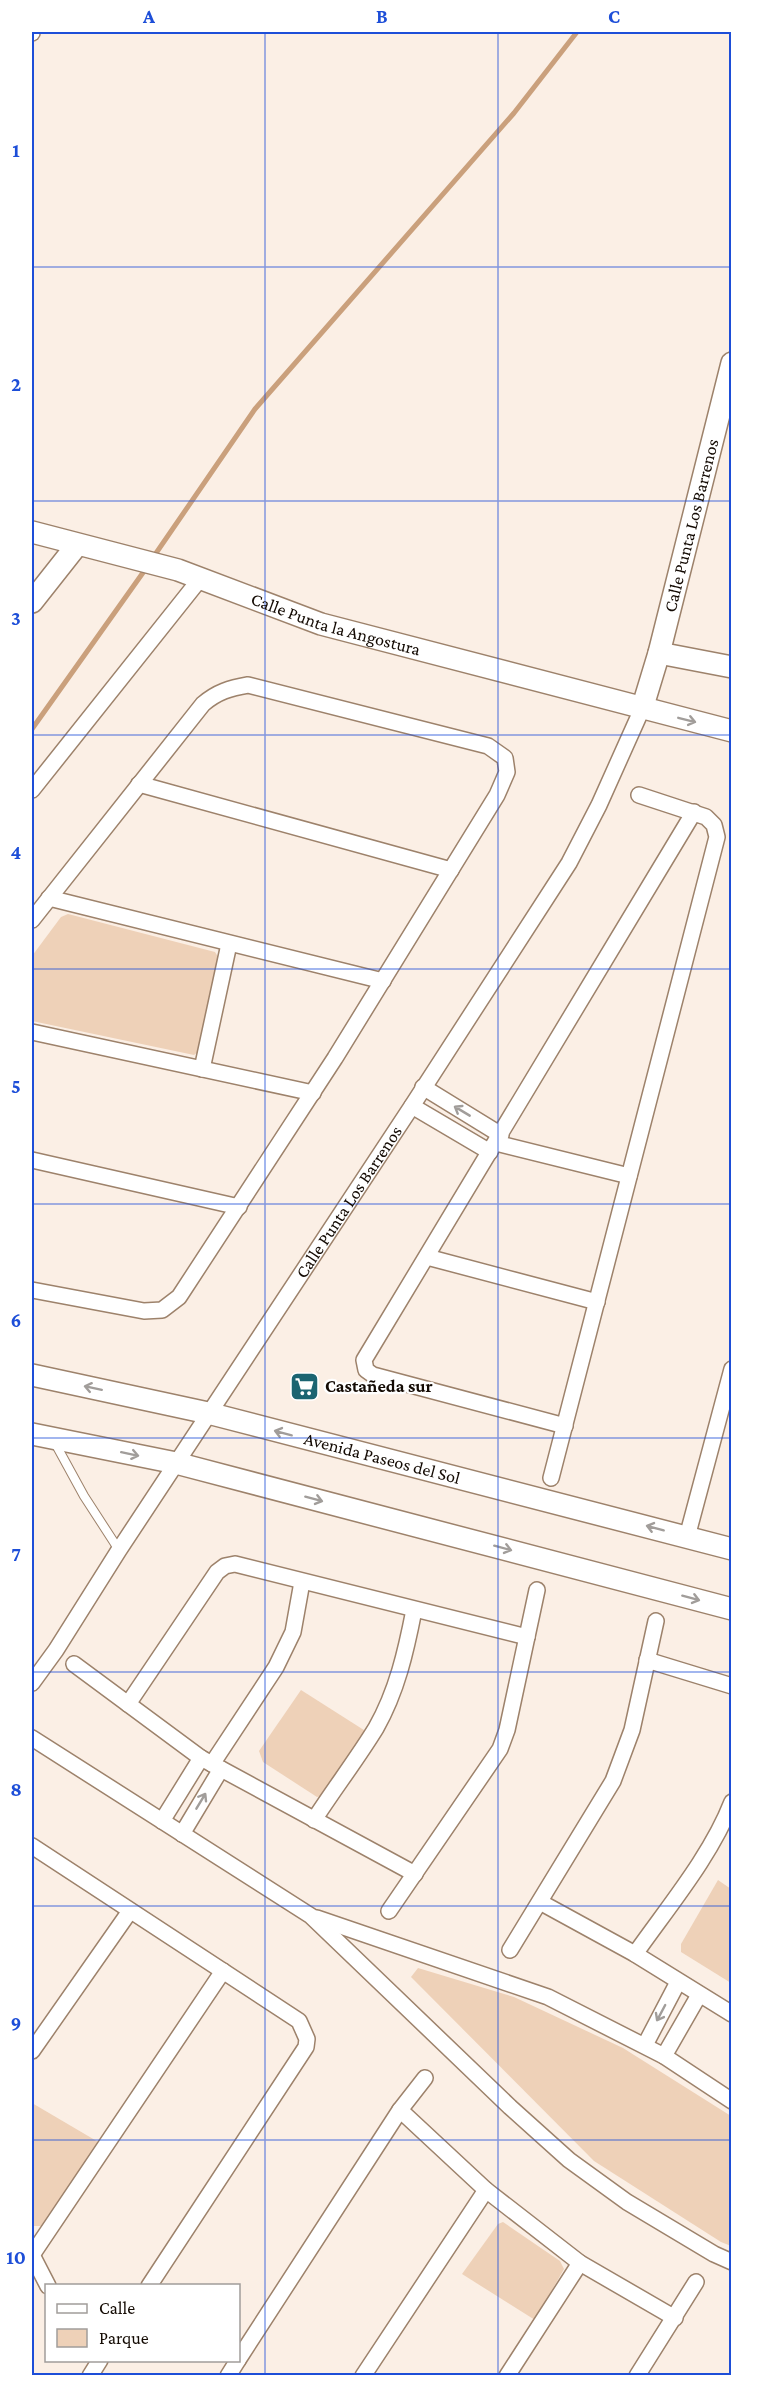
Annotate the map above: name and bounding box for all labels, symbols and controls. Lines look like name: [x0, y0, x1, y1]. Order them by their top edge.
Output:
text: A: [142, 5, 156, 27]
text: B: [376, 5, 388, 27]
text: C: [608, 5, 620, 27]
text: 1: [12, 139, 20, 161]
text: 2: [11, 373, 21, 395]
street label: Calle Punta Los Barrenos: [660, 437, 723, 614]
street label: Calle Punta la Angostura: [248, 589, 423, 659]
text: 3: [11, 607, 21, 629]
one-way arrow: [677, 714, 696, 726]
text: 4: [11, 841, 22, 863]
text: 5: [11, 1075, 21, 1097]
one-way arrow: [454, 1105, 471, 1117]
street label: Calle Punta Los Barrenos: [291, 1122, 406, 1282]
text: 6: [11, 1309, 21, 1331]
supermarket icon: Castañeda sur: [288, 1370, 320, 1402]
place label: Castañeda sur: [325, 1376, 433, 1396]
one-way arrow: [84, 1381, 103, 1393]
one-way arrow: [274, 1426, 293, 1438]
street label: Avenida Paseos del Sol: [302, 1428, 463, 1488]
one-way arrow: [120, 1449, 139, 1460]
one-way arrow: [304, 1494, 323, 1506]
one-way arrow: [645, 1522, 664, 1534]
text: 7: [11, 1543, 21, 1565]
one-way arrow: [493, 1543, 512, 1555]
one-way arrow: [682, 1593, 701, 1604]
text: 8: [10, 1778, 22, 1800]
one-way arrow: [196, 1793, 208, 1810]
one-way arrow: [655, 2004, 667, 2021]
text: 9: [11, 2012, 21, 2034]
text: 10: [6, 2246, 26, 2268]
legend: [45, 2284, 240, 2362]
text: Calle: [99, 2298, 135, 2318]
text: Parque: [99, 2328, 149, 2348]

